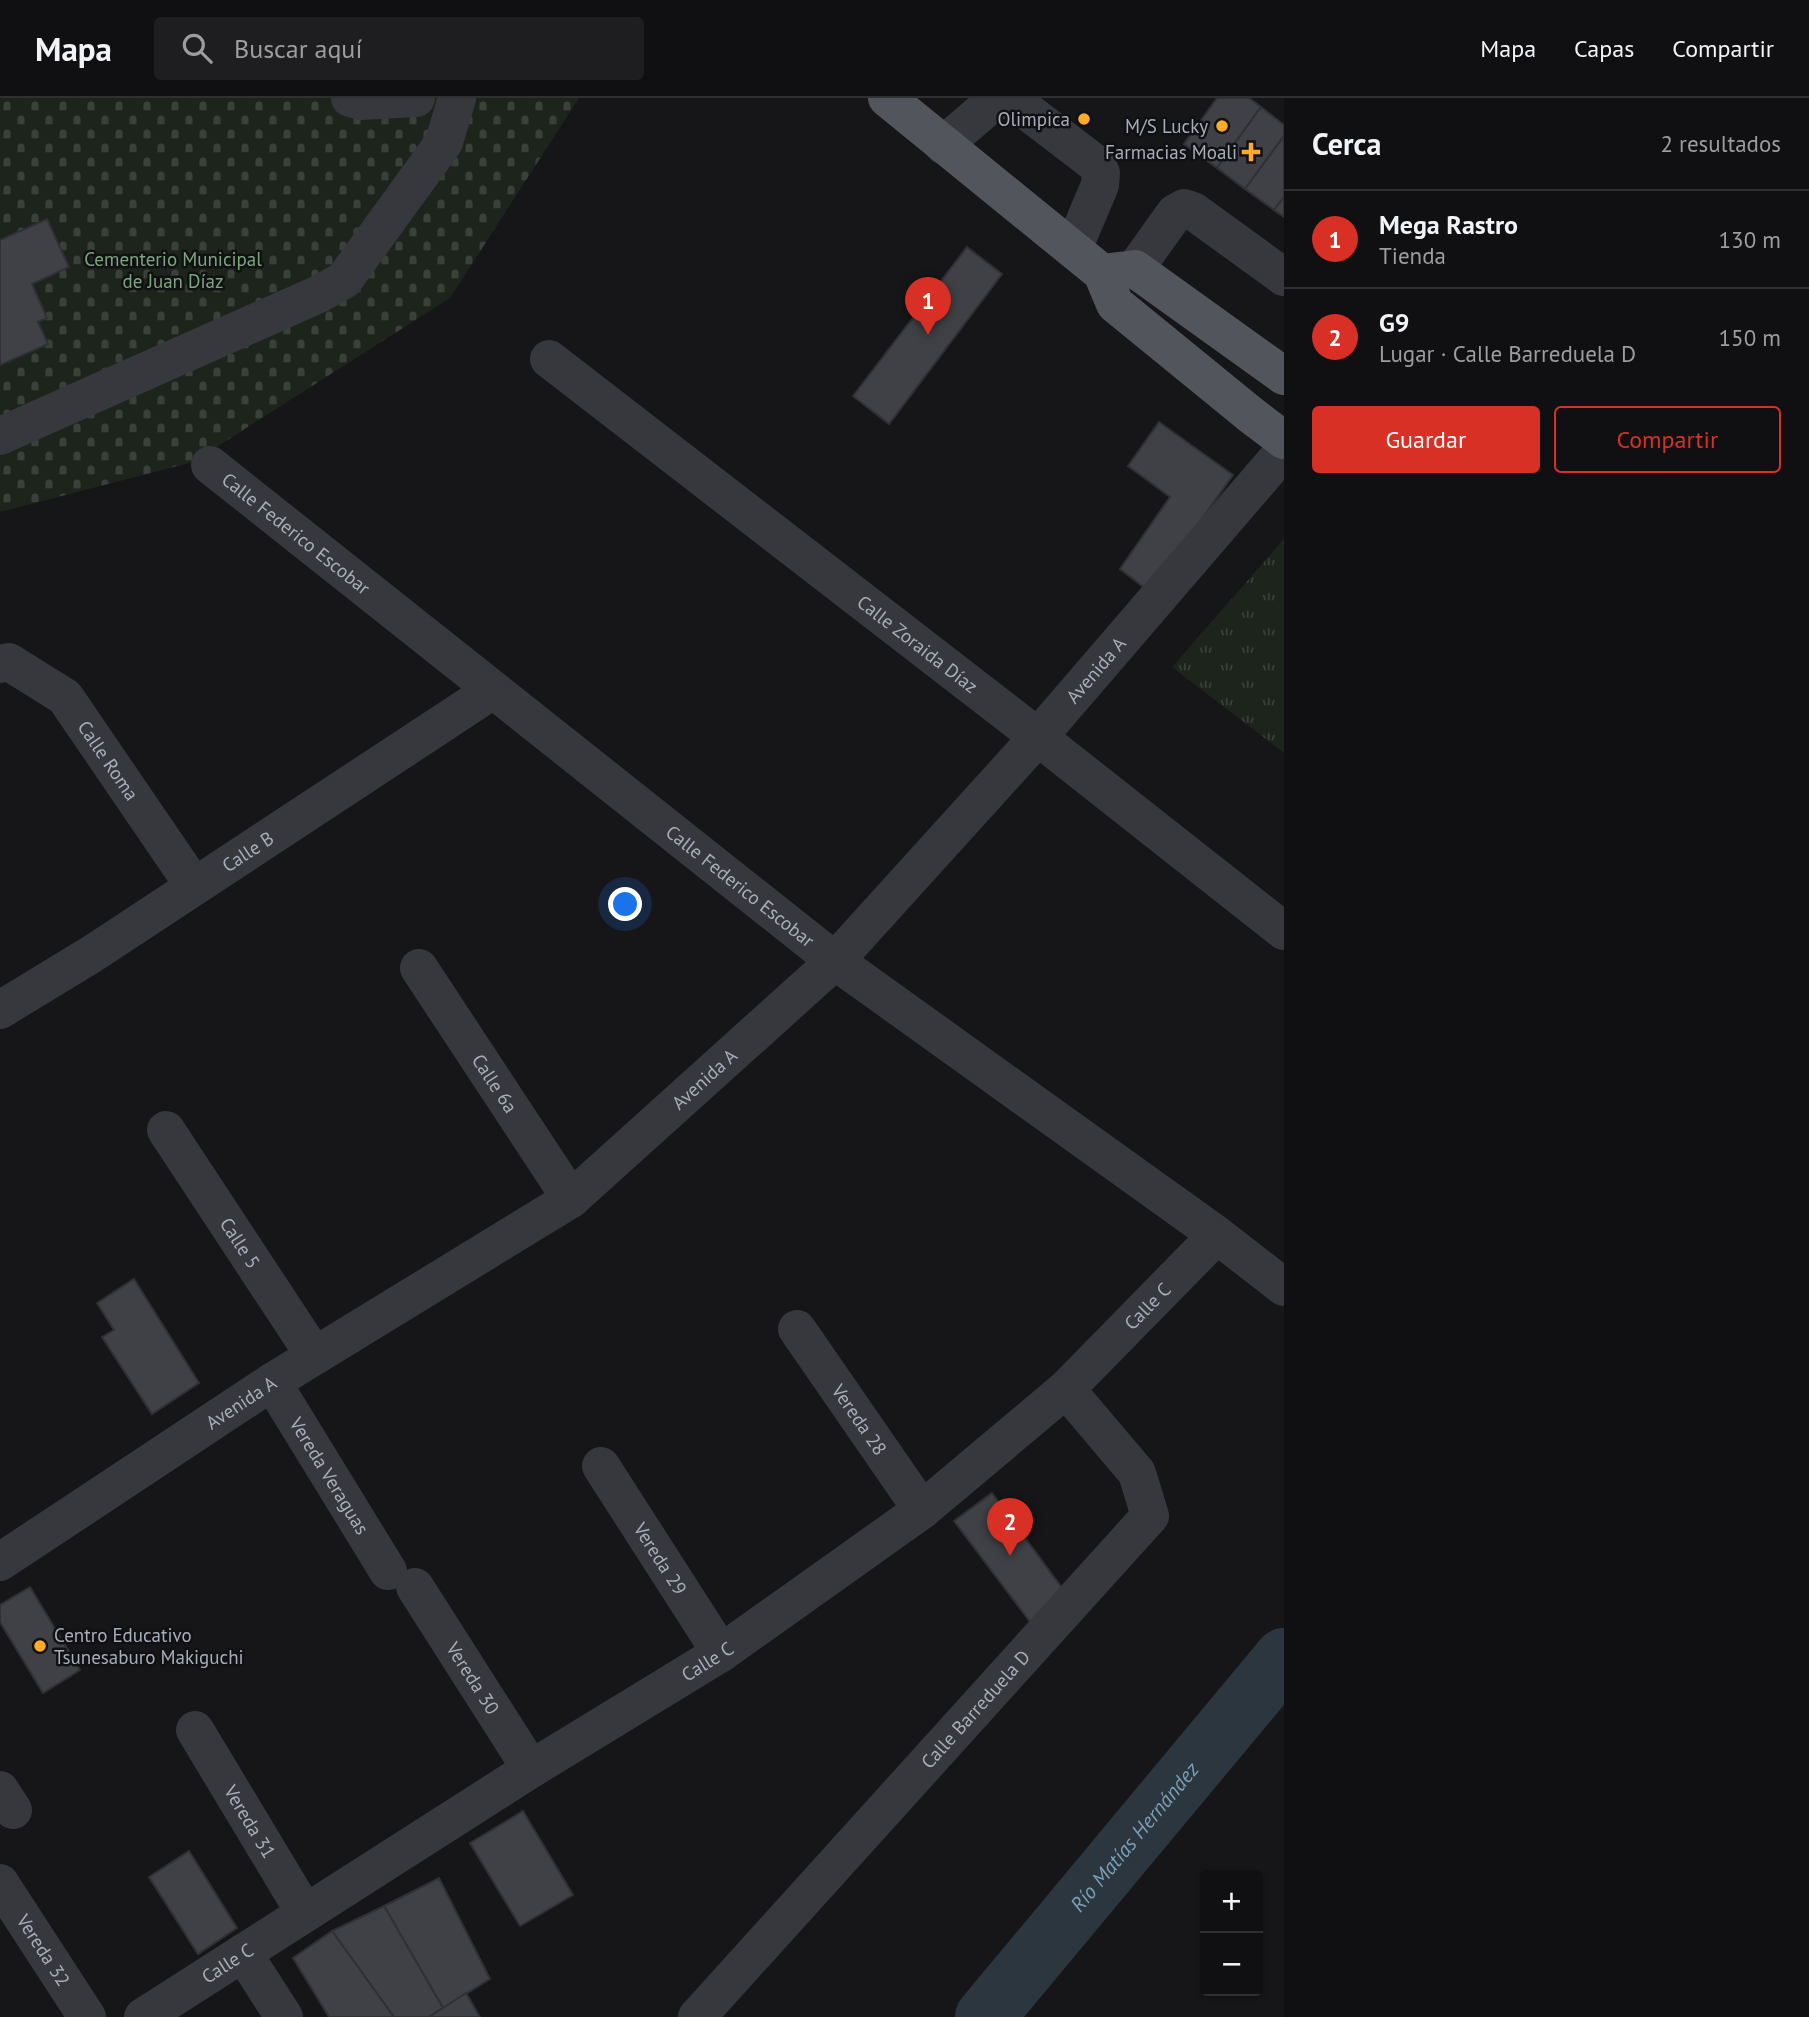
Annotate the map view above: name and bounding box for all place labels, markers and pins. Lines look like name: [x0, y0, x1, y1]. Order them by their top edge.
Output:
place label: Olimpica: [998, 107, 1070, 131]
marker: Olimpica: [1076, 111, 1092, 127]
place label: M/S Lucky: [1125, 114, 1208, 138]
marker: M/S Lucky: [1214, 118, 1230, 134]
place label: Farmacias Moali: [1105, 140, 1237, 164]
marker: Farmacias Moali: [1243, 144, 1259, 160]
pin: 1: [905, 277, 951, 335]
pin: 2: [987, 1498, 1033, 1556]
place label: Centro Educativo Tsunesaburo Makiguchi: [54, 1623, 244, 1669]
marker: Centro Educativo Tsunesaburo Makiguchi: [32, 1638, 48, 1654]

